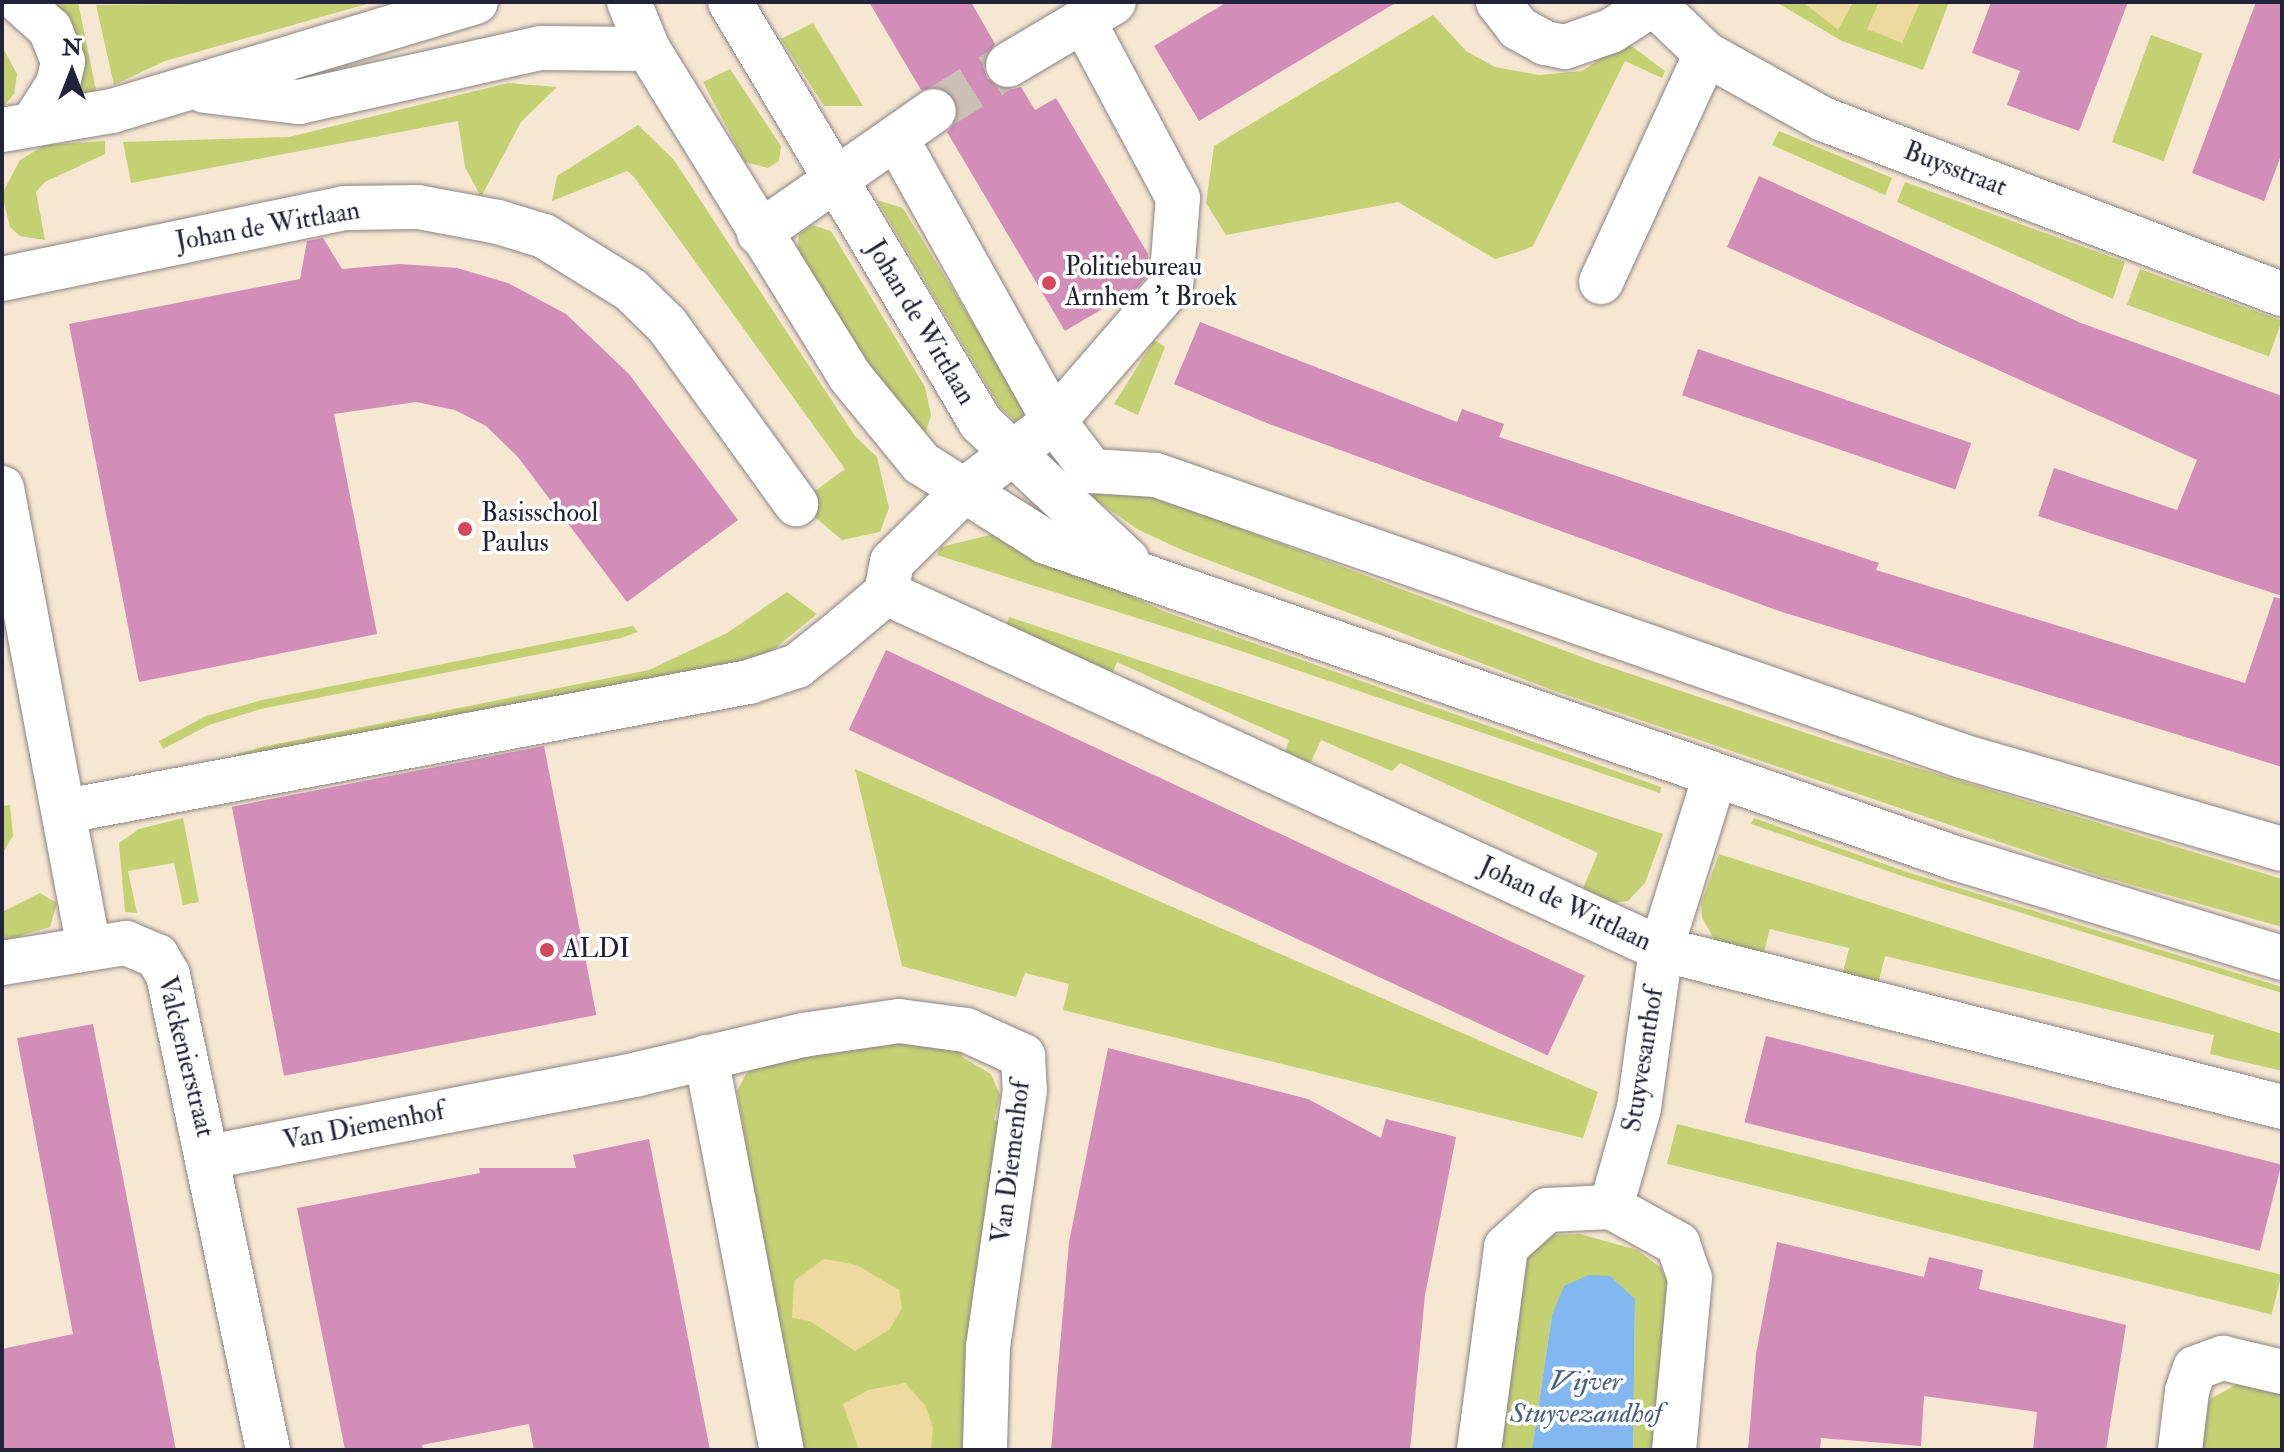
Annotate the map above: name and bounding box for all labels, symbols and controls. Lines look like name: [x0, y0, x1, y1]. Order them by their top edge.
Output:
north arrow: [32, 32, 112, 112]
text: N: [62, 34, 82, 62]
street label: Buysstraat: [1899, 136, 2011, 204]
street label: Johan de Wittlaan: [174, 195, 362, 259]
street label: Johan de Wittlaan: [859, 235, 981, 411]
place label: Politiebureau Arnhem 't Broek: [1065, 252, 1237, 314]
marker: Politiebureau Arnhem 't Broek: [1040, 274, 1058, 292]
place label: Basisschool Paulus: [481, 498, 598, 560]
marker: Basisschool Paulus: [456, 520, 474, 538]
street label: Johan de Wittlaan: [1474, 851, 1656, 959]
place label: ALDI: [563, 934, 630, 966]
marker: ALDI: [538, 941, 556, 959]
street label: Valckenierstraat: [150, 973, 220, 1141]
street label: Stuyvesanthof: [1617, 986, 1671, 1134]
street label: Van Diemenhof: [987, 1079, 1037, 1245]
street label: Van Diemenhof: [281, 1096, 447, 1158]
water label: Vijver Stuyvezandhof: [1510, 1365, 1662, 1431]

